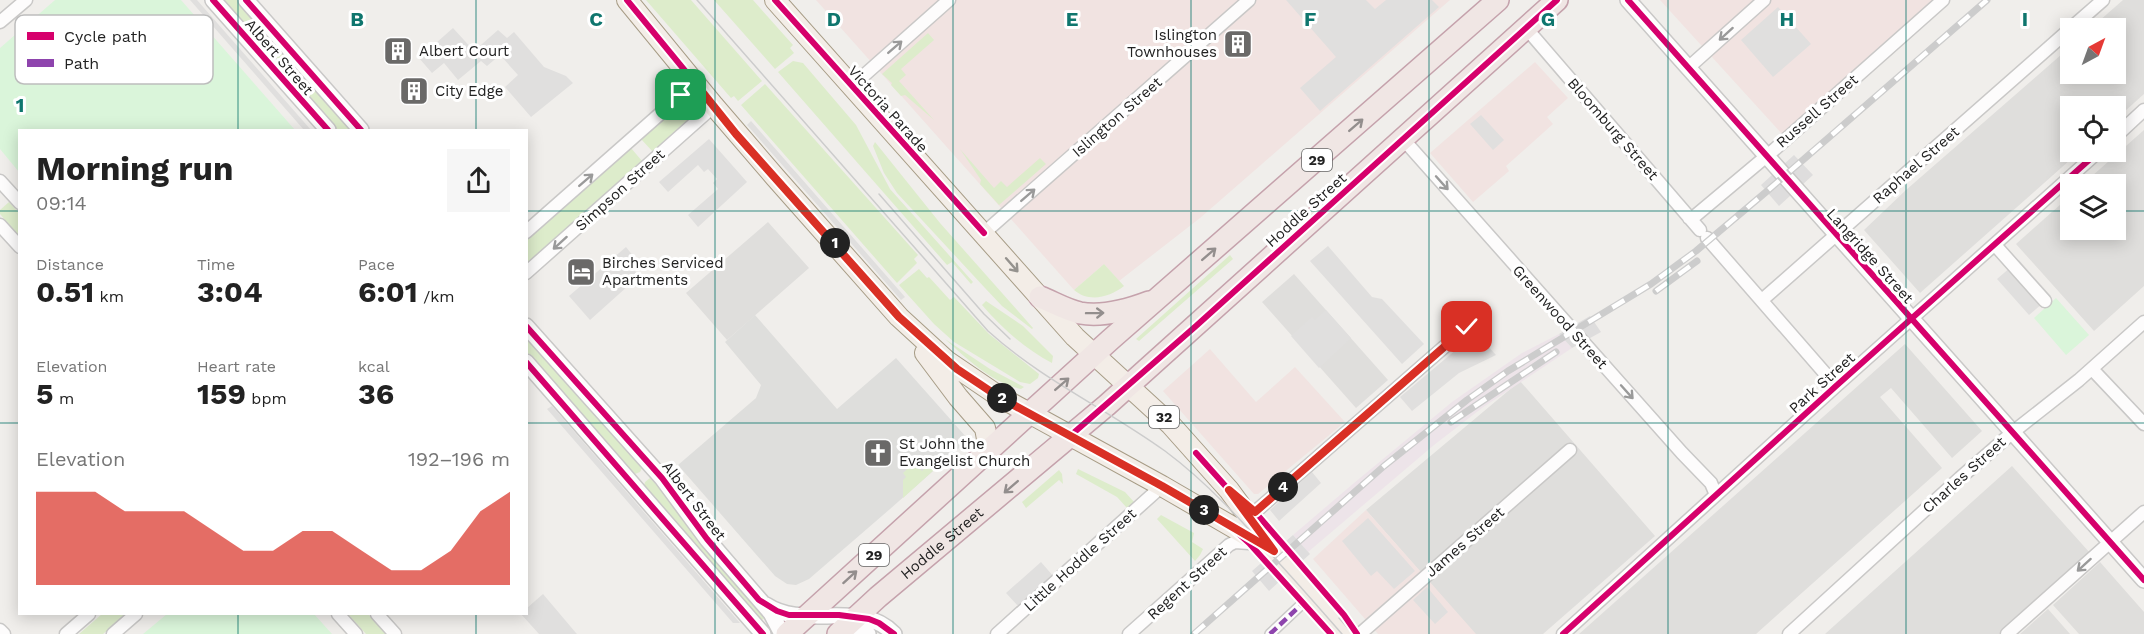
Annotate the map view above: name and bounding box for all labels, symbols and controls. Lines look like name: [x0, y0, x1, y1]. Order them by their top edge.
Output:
text: B: [350, 7, 364, 31]
text: C: [589, 7, 603, 31]
text: D: [827, 7, 841, 31]
text: E: [1066, 7, 1078, 31]
text: F: [1304, 7, 1316, 31]
text: G: [1541, 7, 1555, 31]
text: H: [1780, 7, 1794, 31]
text: I: [2022, 7, 2028, 31]
legend: [15, 15, 213, 84]
street label: Albert Street: [241, 15, 317, 99]
north arrow: [2060, 18, 2126, 84]
map controls: [2060, 18, 2126, 240]
place label: Islington Townhouses: [1127, 26, 1217, 61]
text: Cycle path: [64, 27, 147, 46]
one-way arrow: [1719, 27, 1734, 41]
building icon: Islington Townhouses: [1222, 28, 1254, 60]
building icon: Albert Court: [382, 35, 414, 67]
one-way arrow: [887, 40, 902, 54]
place label: Albert Court: [419, 42, 510, 60]
text: Path: [64, 54, 99, 73]
street label: Victoria Parade: [844, 62, 932, 156]
pin: [655, 69, 706, 120]
street label: Russell Street: [1772, 70, 1862, 151]
street label: Islington Street: [1068, 73, 1166, 161]
street label: Bloomburg Street: [1564, 74, 1663, 184]
building icon: City Edge: [398, 75, 430, 107]
icon: arrive: [664, 78, 697, 111]
place label: City Edge: [435, 82, 503, 100]
text: 1: [16, 93, 24, 117]
button: locate: [2060, 96, 2126, 162]
one-way arrow: [1348, 119, 1364, 132]
street label: Raphael Street: [1869, 122, 1963, 207]
street label: Simpson Street: [572, 145, 669, 235]
text: Morning run: [36, 149, 233, 188]
button: share: [447, 149, 510, 212]
road number: 29: [1302, 149, 1332, 171]
street label: Hoddle Street: [1262, 169, 1351, 251]
one-way arrow: [578, 173, 593, 187]
button: layers: [2060, 174, 2126, 240]
one-way arrow: [1435, 175, 1449, 190]
one-way arrow: [1020, 188, 1035, 202]
text: 09:14: [36, 191, 87, 215]
street label: Langridge Street: [1823, 205, 1918, 308]
pin: 1: [820, 228, 850, 258]
text: 1: [832, 233, 838, 252]
one-way arrow: [553, 236, 568, 250]
one-way arrow: [1202, 247, 1217, 261]
place label: Birches Serviced Apartments: [602, 254, 724, 289]
text: Distance: [36, 255, 104, 274]
text: Time: [197, 255, 235, 274]
text: Pace: [358, 255, 395, 274]
hotel icon: Birches Serviced Apartments: [565, 256, 597, 288]
one-way arrow: [1005, 257, 1019, 272]
street label: Greenwood Street: [1509, 261, 1612, 373]
text: 0.51: [36, 274, 94, 309]
text: 3:04: [197, 274, 263, 309]
text: 6:01: [358, 274, 418, 309]
text: km: [94, 287, 124, 306]
text: /km: [418, 287, 455, 306]
pin: [1441, 301, 1492, 352]
one-way arrow: [1085, 307, 1105, 319]
icon: check: [1450, 310, 1483, 343]
street label: Park Street: [1785, 348, 1859, 417]
text: Elevation: [36, 357, 107, 376]
text: Heart rate: [197, 357, 276, 376]
text: kcal: [358, 357, 390, 376]
text: 5: [36, 376, 54, 411]
text: 159: [197, 376, 246, 411]
text: 36: [358, 376, 394, 411]
one-way arrow: [1054, 378, 1070, 391]
pin: 2: [987, 383, 1017, 413]
one-way arrow: [1620, 384, 1634, 399]
text: 2: [997, 388, 1007, 407]
text: m: [54, 389, 74, 408]
text: bpm: [246, 389, 287, 408]
road number: 32: [1149, 406, 1179, 428]
street label: Charles Street: [1919, 433, 2010, 517]
place label: St John the Evangelist Church: [899, 435, 1030, 470]
church icon: St John the Evangelist Church: [862, 437, 894, 469]
text: Elevation: [36, 447, 125, 471]
text: 192–196 m: [408, 447, 510, 471]
street label: Albert Street: [658, 458, 730, 545]
pin: 4: [1268, 472, 1298, 502]
text: 4: [1278, 477, 1288, 496]
one-way arrow: [1004, 480, 1019, 494]
pin: 3: [1189, 495, 1219, 525]
text: 3: [1199, 500, 1209, 519]
street label: Hoddle Street: [897, 503, 988, 583]
street label: James Street: [1422, 503, 1508, 581]
street label: Little Hoddle Street: [1020, 504, 1140, 615]
street label: Regent Street: [1144, 542, 1231, 623]
road number: 29: [859, 544, 889, 566]
one-way arrow: [2077, 558, 2092, 572]
one-way arrow: [842, 570, 857, 584]

